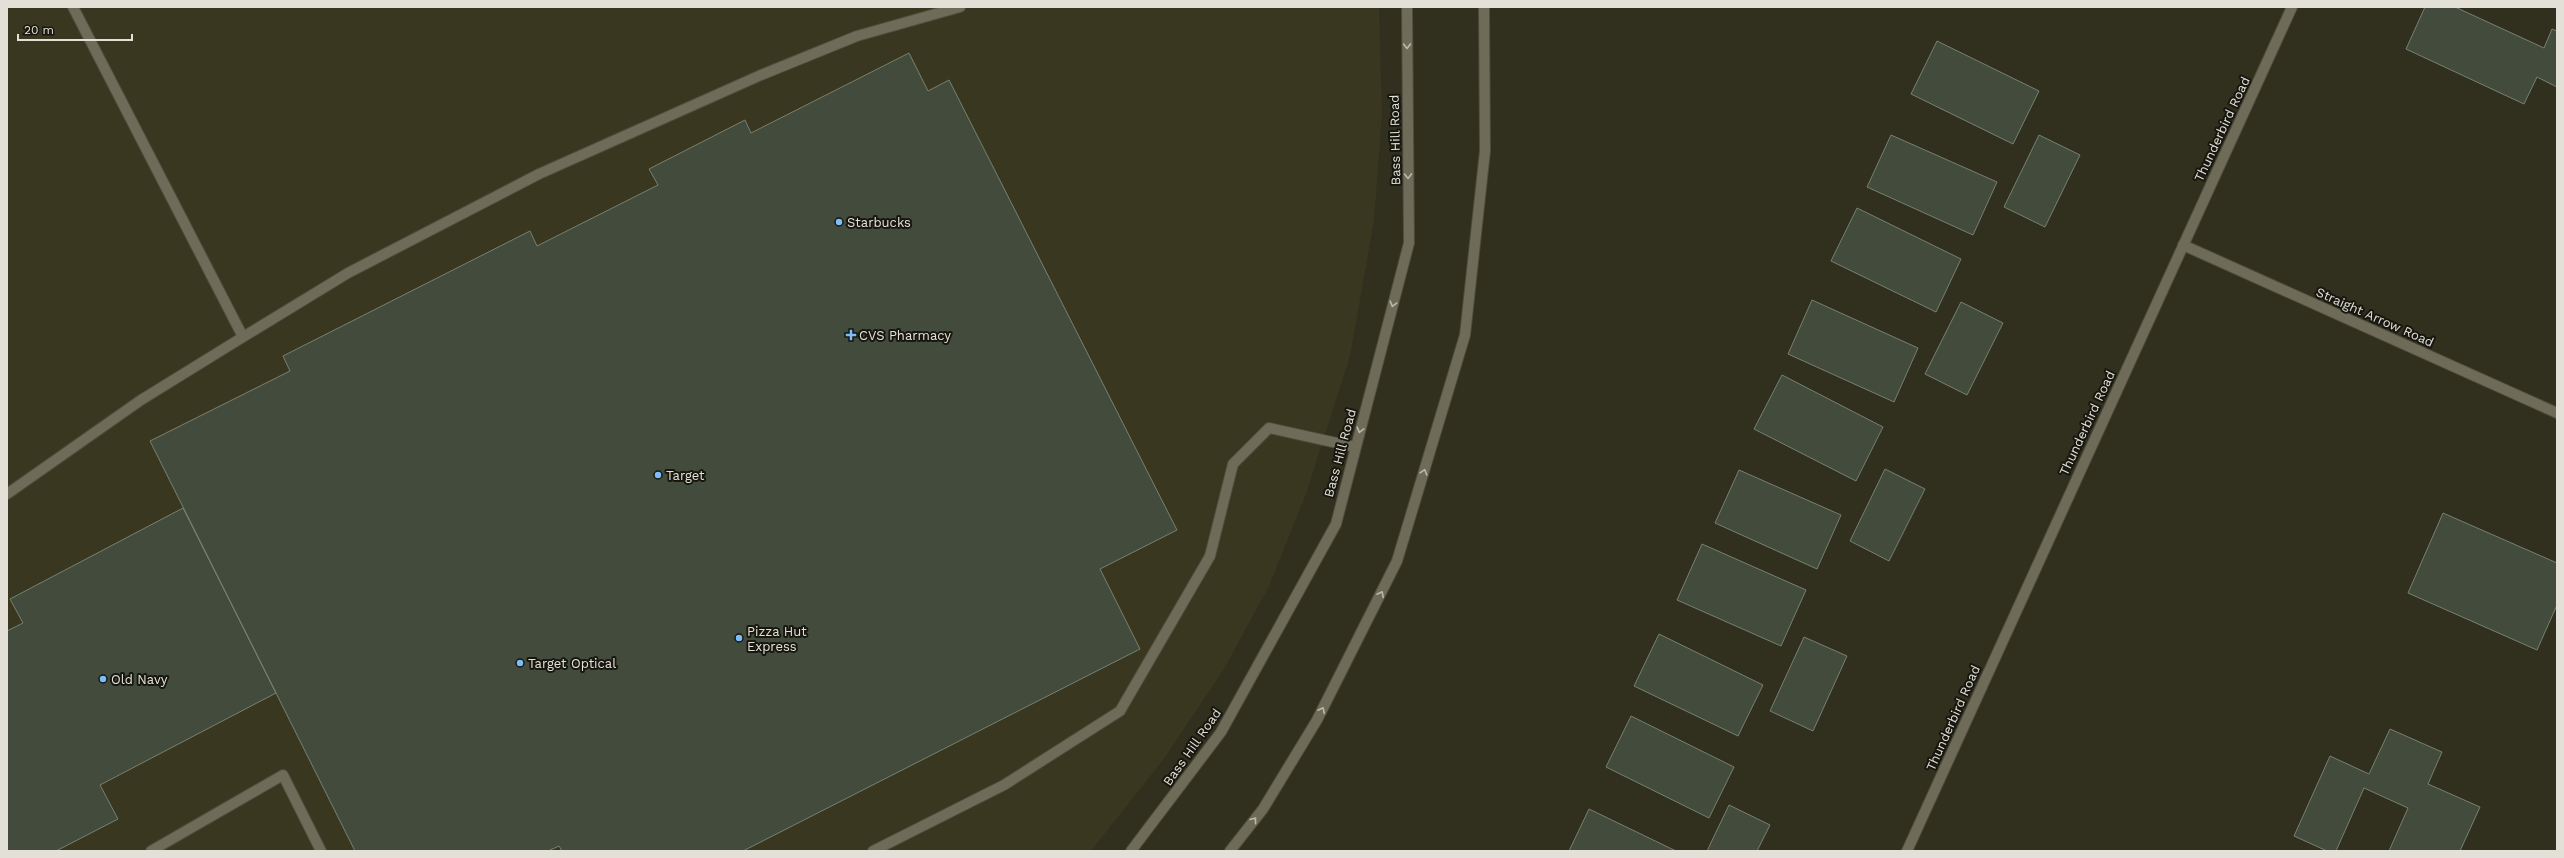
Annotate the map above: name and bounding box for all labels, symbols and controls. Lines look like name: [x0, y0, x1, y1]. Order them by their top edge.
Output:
scale bar: [18, 16, 132, 42]
text: 20 m: [24, 23, 54, 37]
one-way arrow: [1403, 43, 1411, 49]
street label: Thunderbird Road: [2191, 74, 2253, 184]
street label: Bass Hill Road: [1387, 95, 1403, 185]
one-way arrow: [1404, 173, 1412, 179]
place label: Starbucks: [847, 215, 911, 230]
marker: Starbucks: [834, 217, 844, 227]
street label: Straight Arrow Road: [2314, 284, 2436, 350]
one-way arrow: [1389, 300, 1398, 307]
place label: CVS Pharmacy: [859, 328, 951, 343]
marker: CVS Pharmacy: [846, 330, 856, 340]
street label: Thunderbird Road: [2056, 368, 2118, 478]
street label: Bass Hill Road: [1321, 407, 1359, 499]
one-way arrow: [1356, 426, 1365, 433]
place label: Target: [666, 468, 705, 483]
one-way arrow: [1419, 468, 1428, 475]
marker: Target: [653, 470, 663, 480]
one-way arrow: [1376, 591, 1384, 598]
place label: Pizza Hut Express: [747, 624, 807, 654]
marker: Pizza Hut Express: [734, 633, 744, 643]
place label: Target Optical: [528, 656, 616, 671]
marker: Target Optical: [515, 658, 525, 668]
street label: Thunderbird Road: [1923, 663, 1983, 773]
place label: Old Navy: [111, 672, 168, 687]
marker: Old Navy: [98, 674, 108, 684]
street label: Bass Hill Road: [1160, 706, 1224, 788]
one-way arrow: [1318, 707, 1325, 714]
one-way arrow: [1249, 818, 1256, 825]

